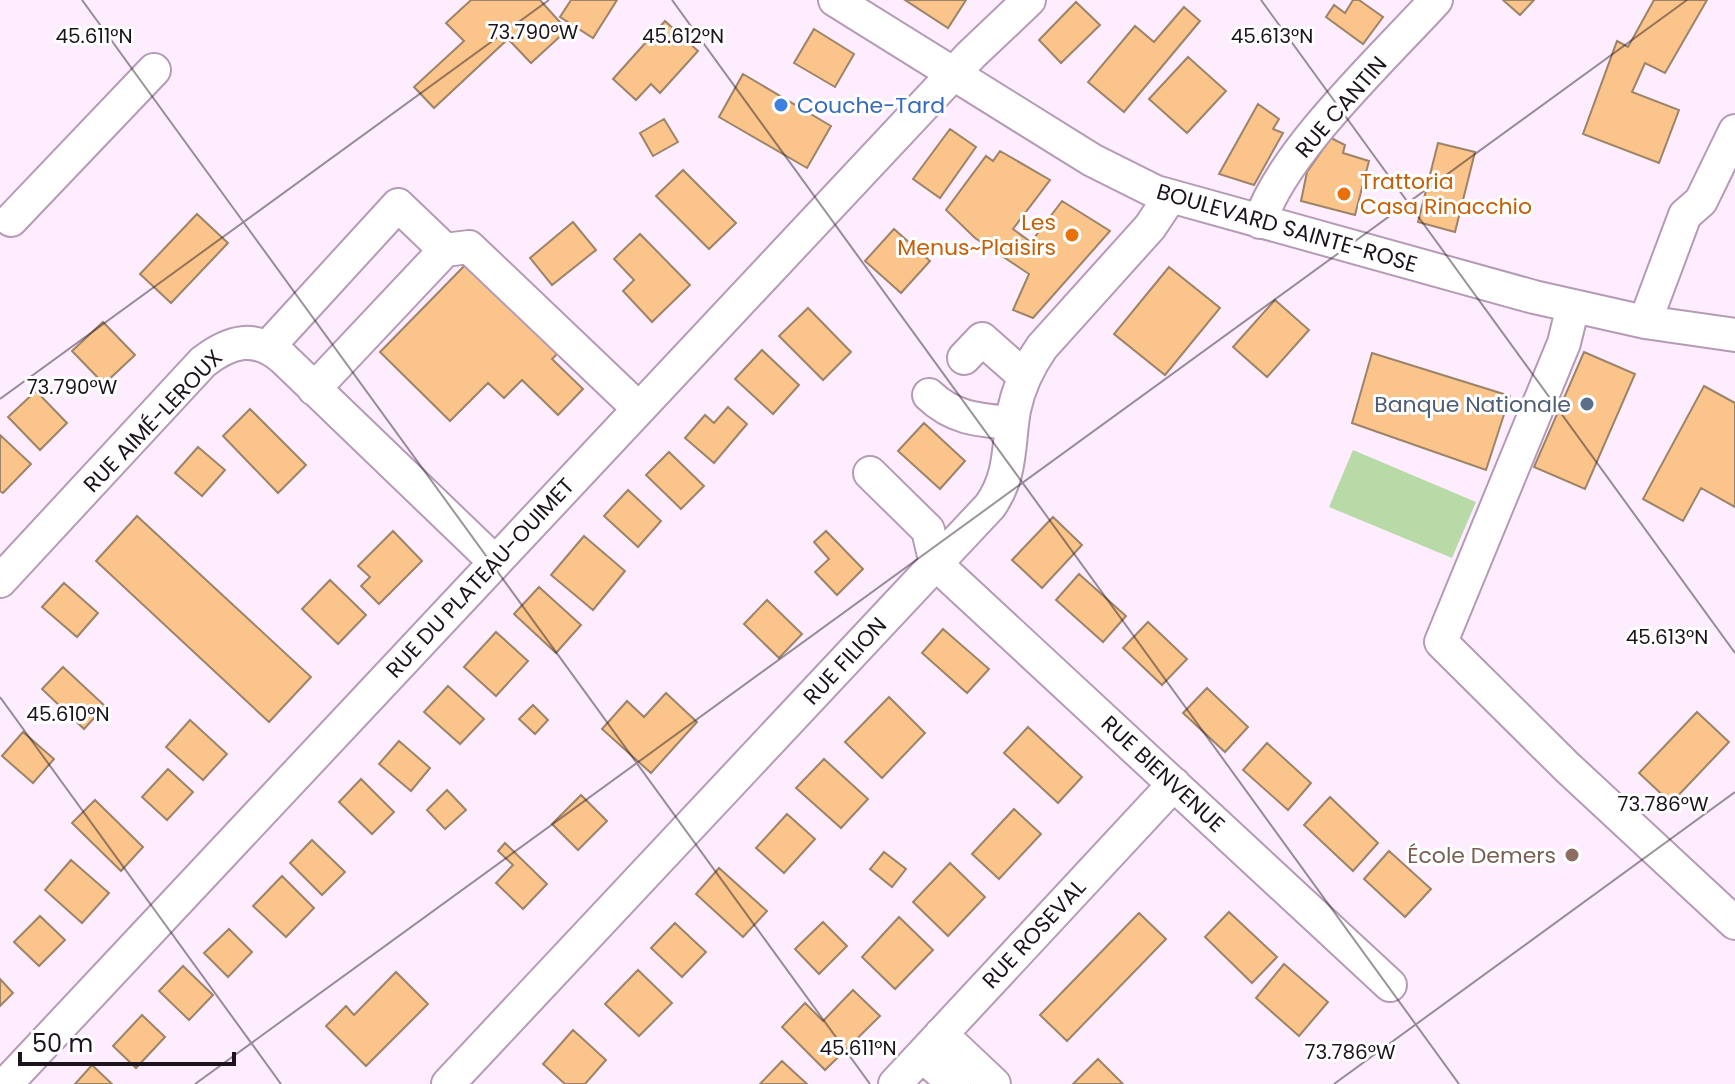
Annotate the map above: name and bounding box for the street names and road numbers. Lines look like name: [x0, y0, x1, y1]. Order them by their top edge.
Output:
street label: RUE CANTIN: [1288, 49, 1394, 165]
street label: BOULEVARD SAINTE-ROSE: [1153, 176, 1421, 280]
street label: RUE AIMÉ-LEROUX: [77, 343, 229, 499]
street label: RUE DU PLATEAU-OUIMET: [379, 471, 581, 685]
street label: RUE FILION: [796, 610, 894, 712]
street label: RUE BIENVENUE: [1094, 709, 1232, 839]
street label: RUE ROSEVAL: [975, 872, 1093, 996]

